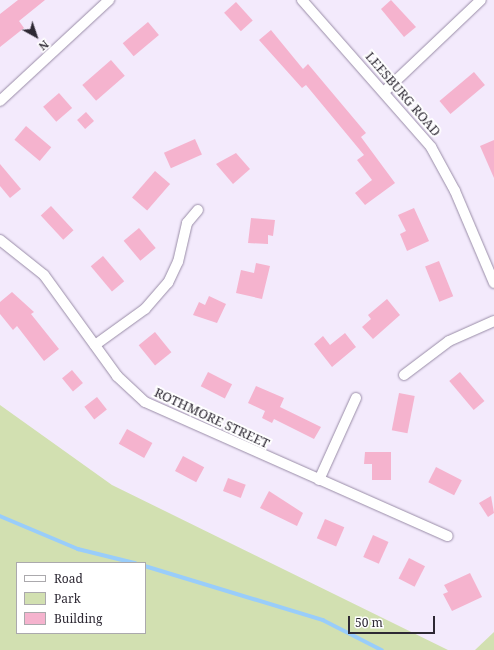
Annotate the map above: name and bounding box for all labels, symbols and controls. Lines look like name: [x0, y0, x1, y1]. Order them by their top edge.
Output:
north arrow: [16, 16, 56, 56]
text: N: [36, 37, 52, 54]
street label: LEESBURG ROAD: [362, 49, 444, 139]
street label: ROTHMORE STREET: [152, 384, 272, 452]
legend: [16, 562, 146, 634]
text: Road: [54, 570, 83, 587]
text: Park: [54, 590, 81, 607]
scale bar: [350, 608, 437, 634]
text: Building: [54, 610, 102, 627]
text: 50 m: [355, 614, 383, 631]

